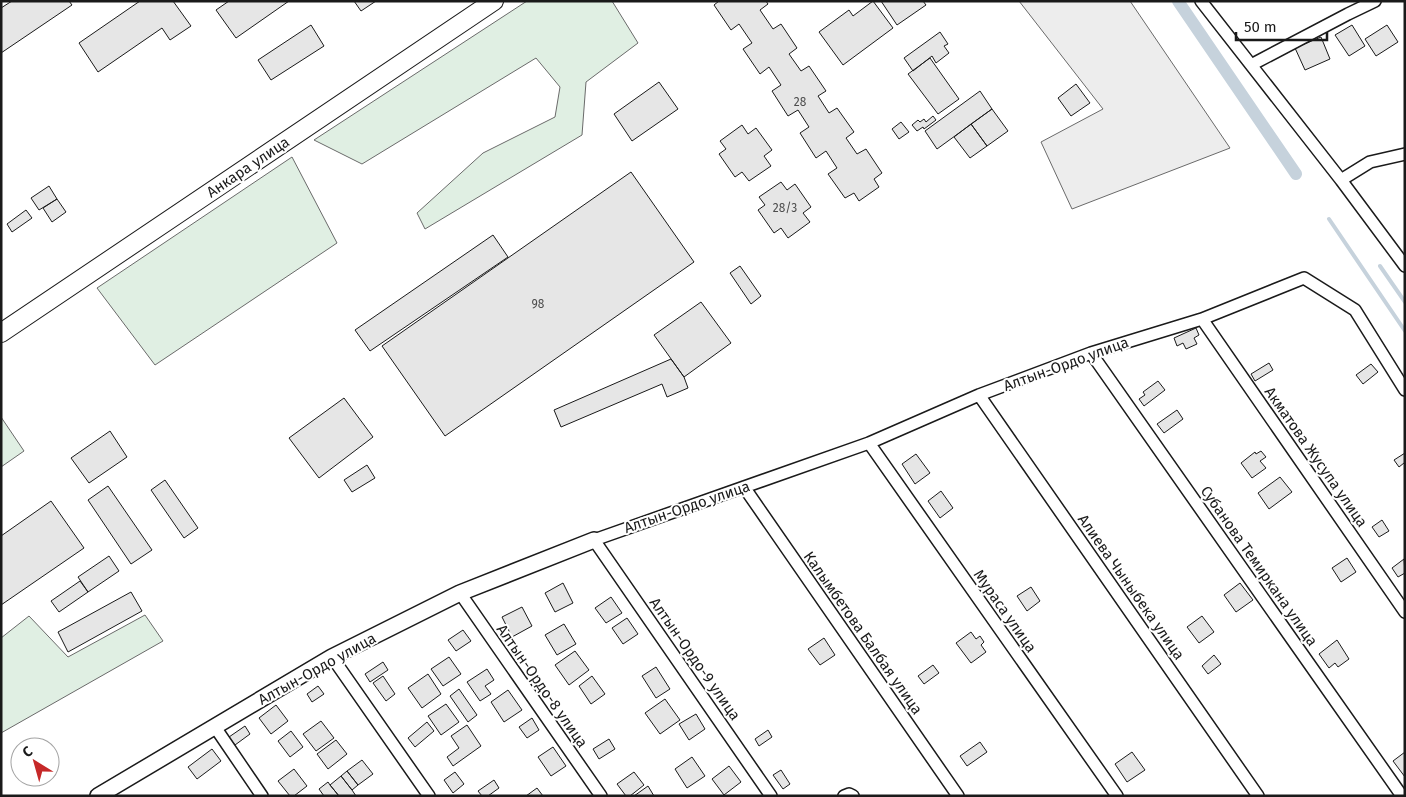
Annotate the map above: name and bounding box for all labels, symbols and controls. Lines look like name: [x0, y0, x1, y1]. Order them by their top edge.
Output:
scale bar: [1236, 10, 1327, 42]
text: 50 m: [1244, 18, 1277, 36]
house number: 28: [794, 95, 807, 109]
street label: Анкара улица: [203, 133, 293, 201]
house number: 28/3: [773, 201, 797, 215]
house number: 98: [532, 297, 545, 311]
street label: Алтын-Ордо улица: [1001, 333, 1131, 395]
street label: Акматова Жусупа улица: [1261, 384, 1371, 530]
street label: Алтын-Ордо улица: [622, 477, 752, 537]
street label: Субанова Темиркана улица: [1197, 482, 1321, 650]
street label: Алиева Чыныбека улица: [1074, 511, 1188, 663]
street label: Калымбетова Балбая улица: [800, 548, 926, 718]
street label: Мураса улица: [970, 566, 1040, 656]
street label: Алтын-Ордо-9 улица: [646, 594, 744, 724]
street label: Алтын-Ордо-8 улица: [493, 621, 591, 751]
street label: Алтын-Ордо улица: [255, 629, 379, 709]
north arrow: [10, 737, 60, 787]
text: С: [19, 743, 36, 761]

